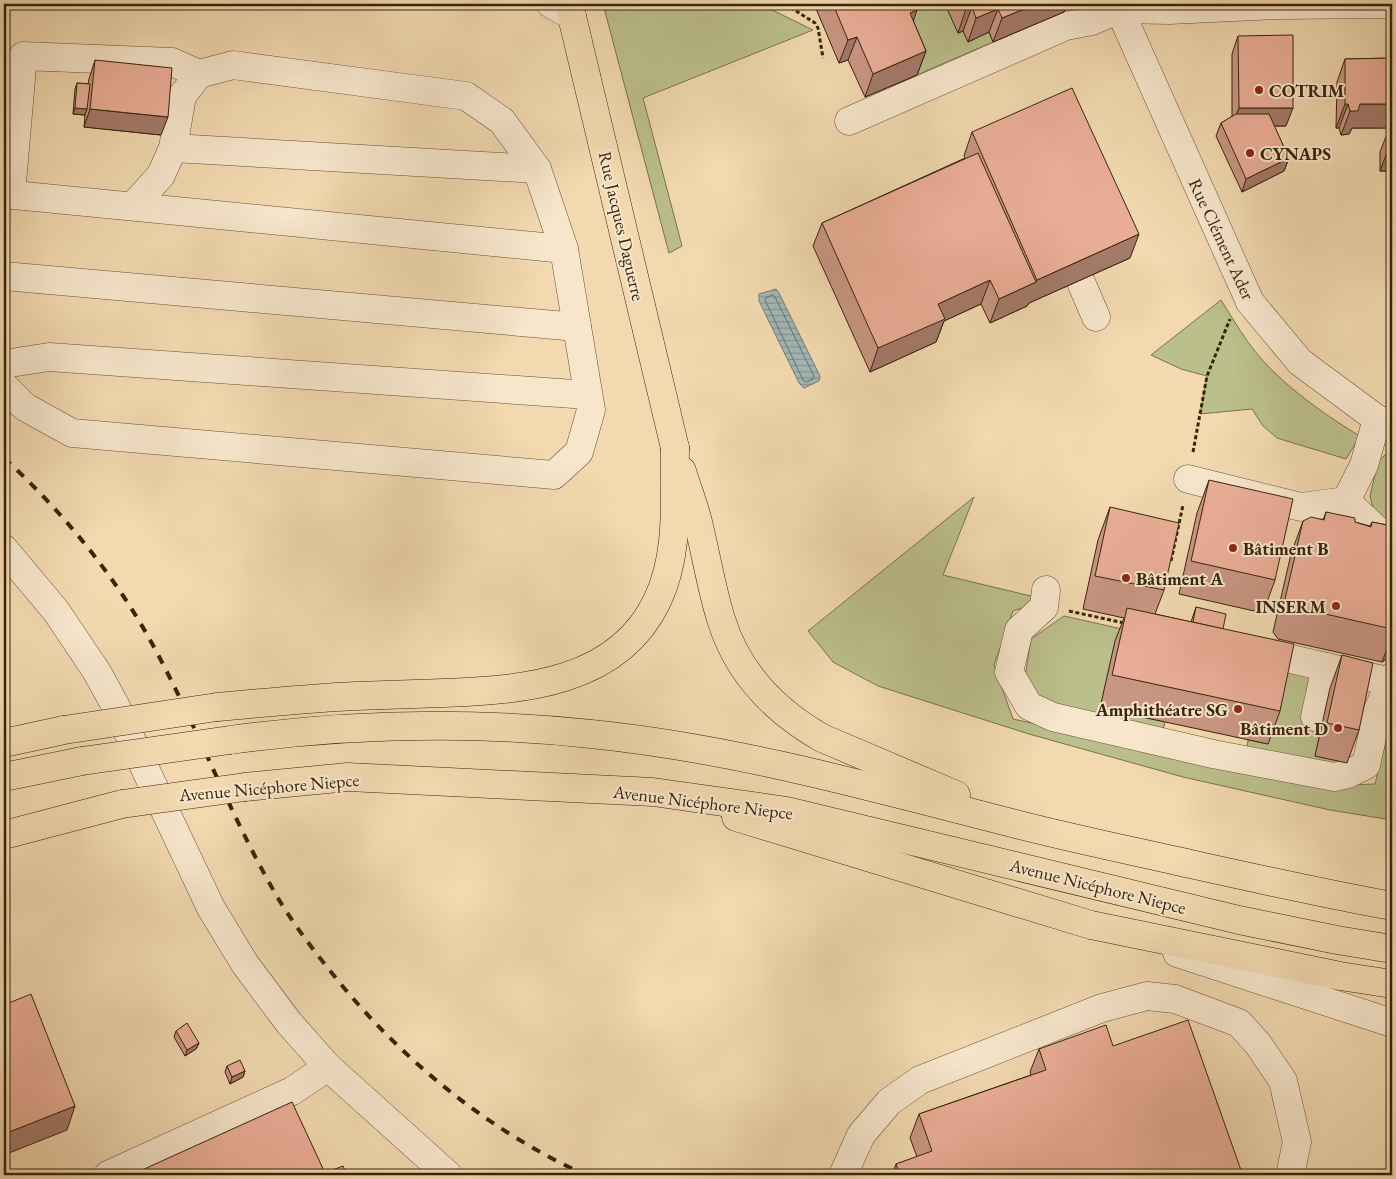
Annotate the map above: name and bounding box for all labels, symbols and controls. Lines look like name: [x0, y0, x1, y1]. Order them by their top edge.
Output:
place label: COTRIM: [1269, 79, 1345, 102]
marker: COTRIM: [1253, 84, 1265, 96]
place label: CYNAPS: [1260, 142, 1331, 165]
marker: CYNAPS: [1244, 147, 1256, 159]
street label: Rue Jacques Daguerre: [594, 149, 650, 303]
street label: Rue Clément Ader: [1184, 175, 1260, 303]
place label: Bâtiment B: [1243, 537, 1328, 560]
marker: Bâtiment B: [1227, 542, 1239, 554]
place label: Bâtiment A: [1136, 567, 1224, 590]
marker: Bâtiment A: [1120, 572, 1132, 584]
place label: INSERM: [1255, 595, 1326, 618]
marker: INSERM: [1330, 600, 1342, 612]
place label: Amphithéatre SG: [1095, 698, 1228, 721]
marker: Amphithéatre SG: [1232, 703, 1244, 715]
place label: Bâtiment D: [1240, 717, 1328, 740]
marker: Bâtiment D: [1332, 722, 1344, 734]
street label: Avenue Nicéphore Niepce: [177, 768, 360, 806]
street label: Avenue Nicéphore Niepce: [611, 779, 794, 824]
street label: Avenue Nicéphore Niepce: [1007, 853, 1189, 919]

